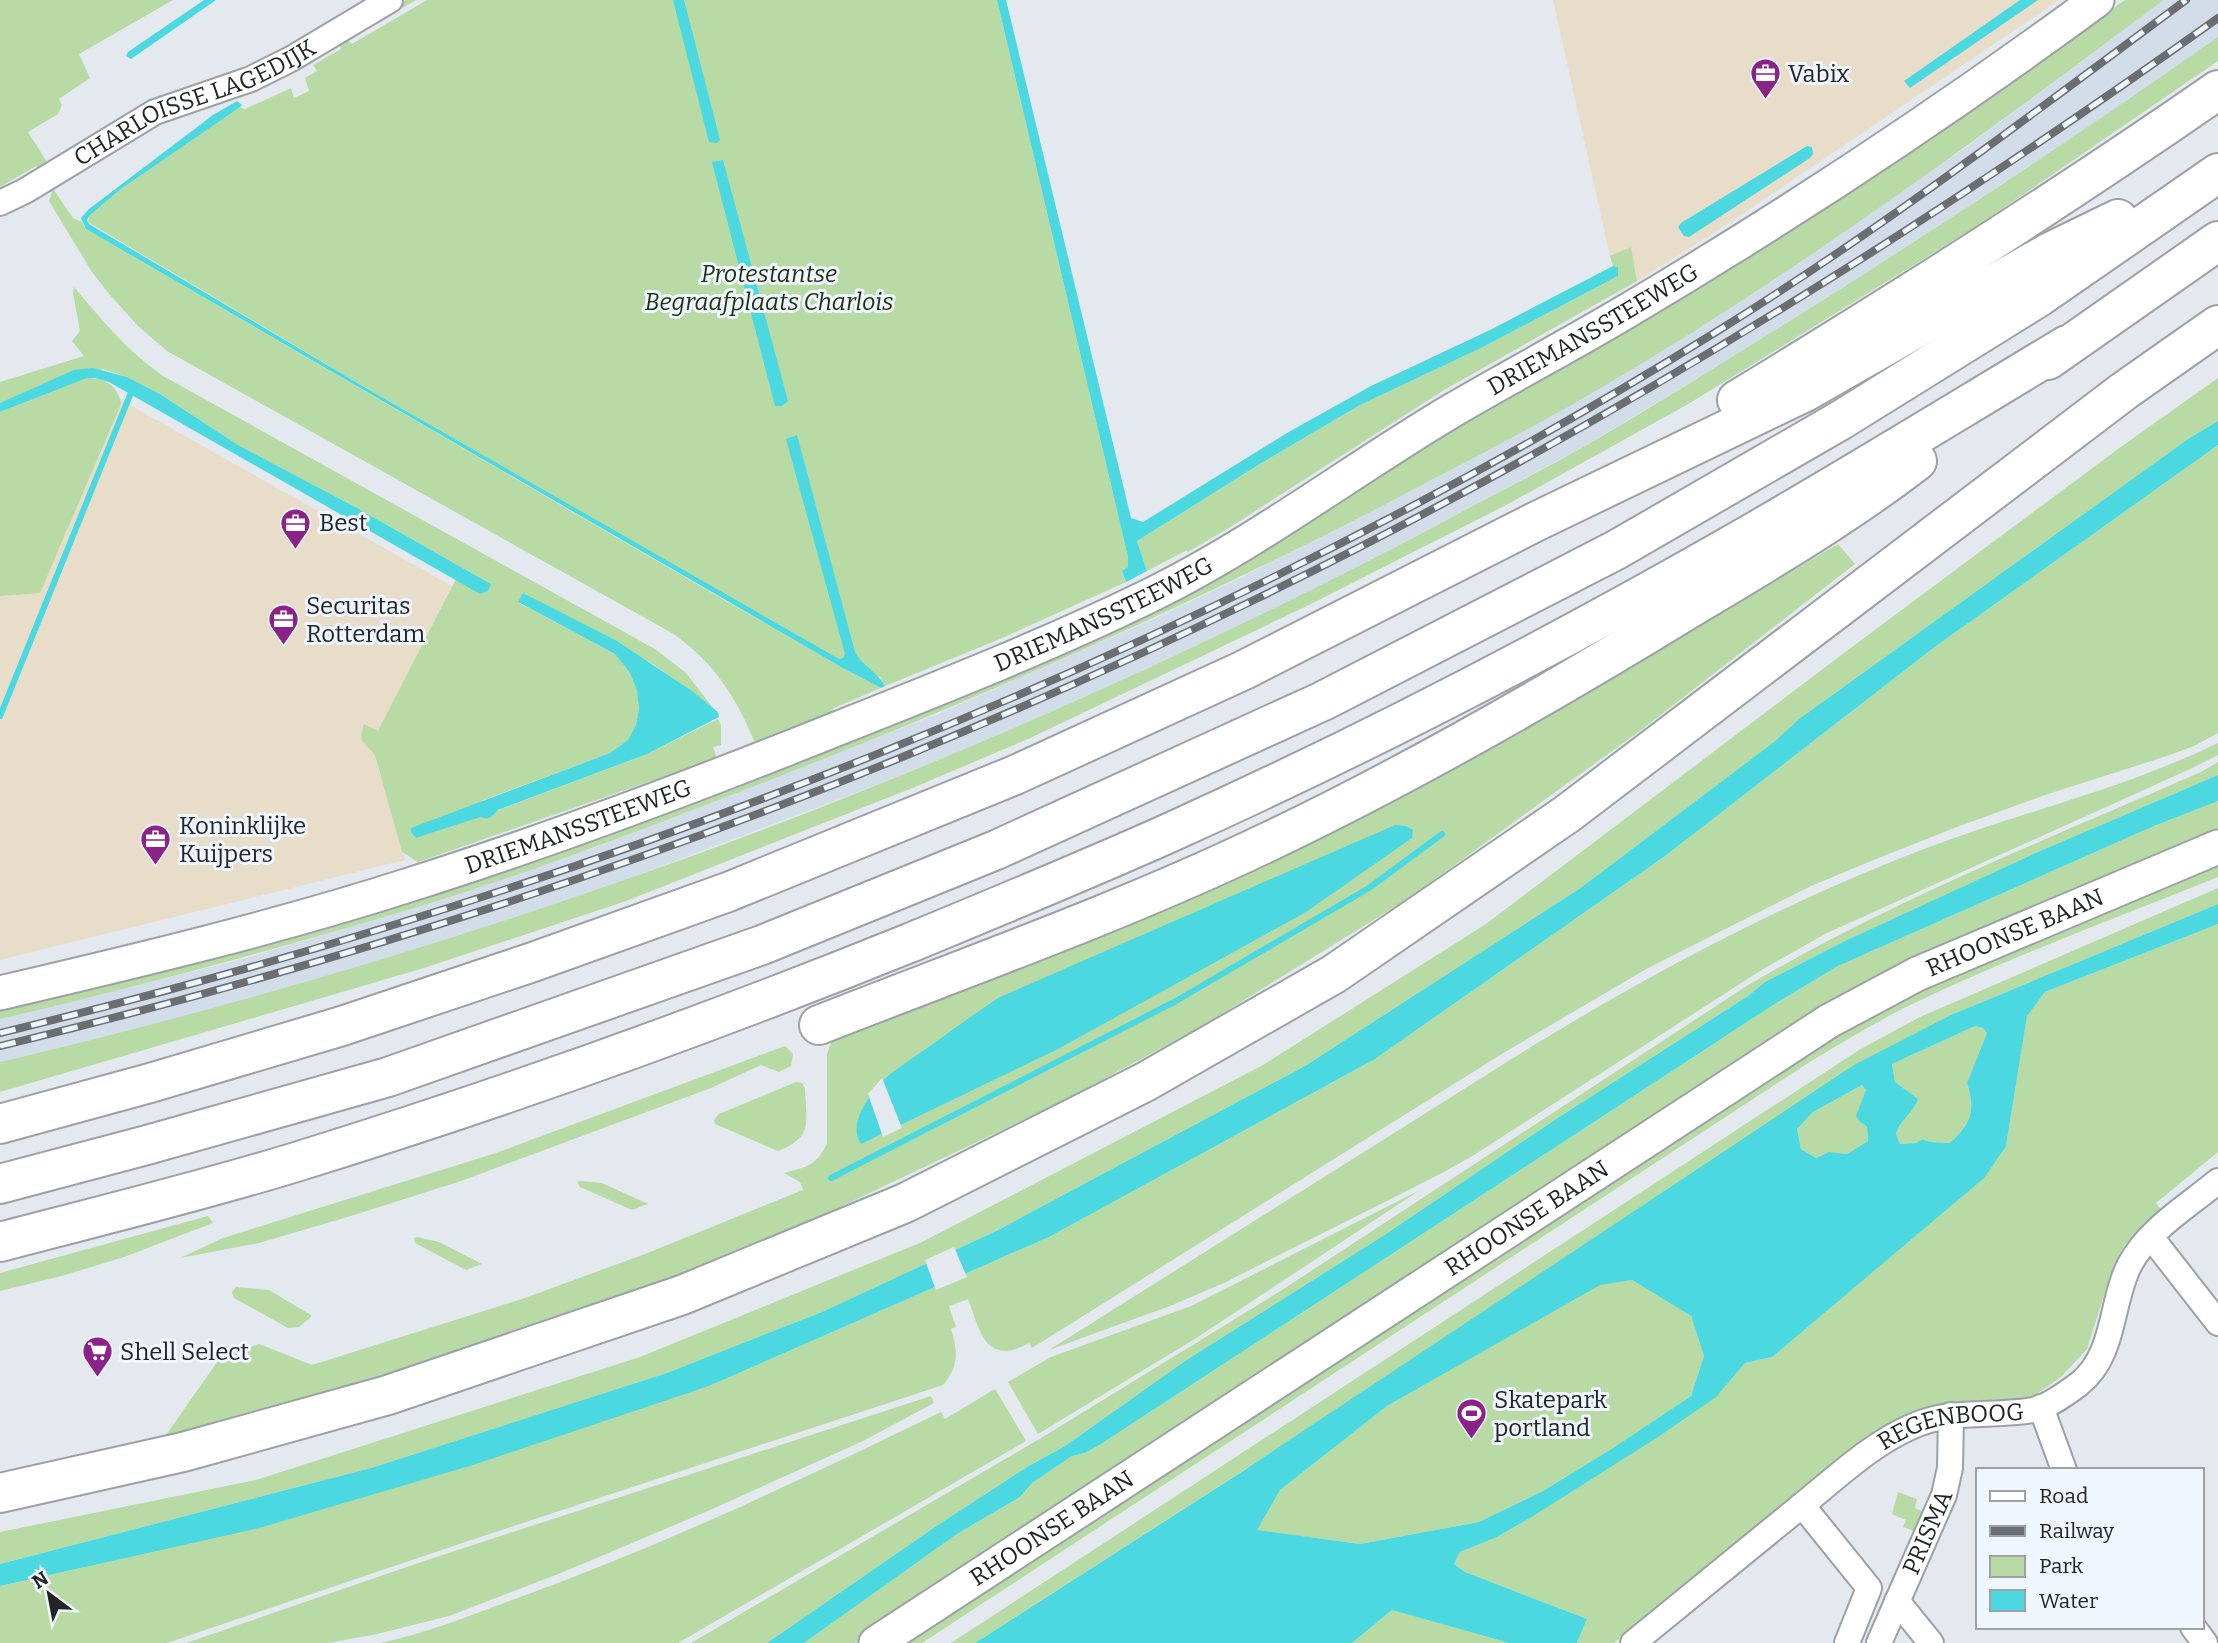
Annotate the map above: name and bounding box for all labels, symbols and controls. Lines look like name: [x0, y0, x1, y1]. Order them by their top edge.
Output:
street label: CHARLOISSE LAGEDIJK: [69, 33, 321, 172]
office icon: Vabix: [1748, 57, 1782, 101]
place label: Vabix: [1788, 60, 1850, 88]
street label: DRIEMANSSTEEWEG: [1483, 258, 1703, 401]
park label: Protestantse Begraafplaats Charlois: [644, 260, 894, 316]
office icon: Best: [279, 506, 313, 550]
place label: Best: [319, 509, 368, 537]
street label: DRIEMANSSTEEWEG: [990, 551, 1218, 678]
place label: Securitas Rotterdam: [306, 592, 425, 648]
office icon: Securitas Rotterdam: [266, 603, 300, 647]
street label: DRIEMANSSTEEWEG: [461, 773, 695, 880]
place label: Koninklijke Kuijpers: [179, 812, 306, 868]
office icon: Koninklijke Kuijpers: [139, 823, 173, 867]
street label: RHOONSE BAAN: [1922, 883, 2108, 983]
street label: RHOONSE BAAN: [1439, 1155, 1614, 1282]
supermarket icon: Shell Select: [80, 1335, 114, 1379]
place label: Shell Select: [120, 1338, 249, 1366]
place label: Skatepark portland: [1494, 1386, 1608, 1442]
sports icon: Skatepark portland: [1454, 1397, 1488, 1441]
street label: REGENBOOG: [1872, 1398, 2025, 1456]
street label: RHOONSE BAAN: [965, 1465, 1139, 1592]
legend: [1976, 1468, 2204, 1629]
text: Road: [2039, 1483, 2088, 1509]
street label: PRISMA: [1897, 1486, 1958, 1579]
text: Railway: [2039, 1518, 2115, 1544]
text: Park: [2039, 1553, 2083, 1579]
north arrow: [14, 1559, 84, 1629]
text: N: [28, 1566, 53, 1594]
text: Water: [2039, 1588, 2098, 1614]

